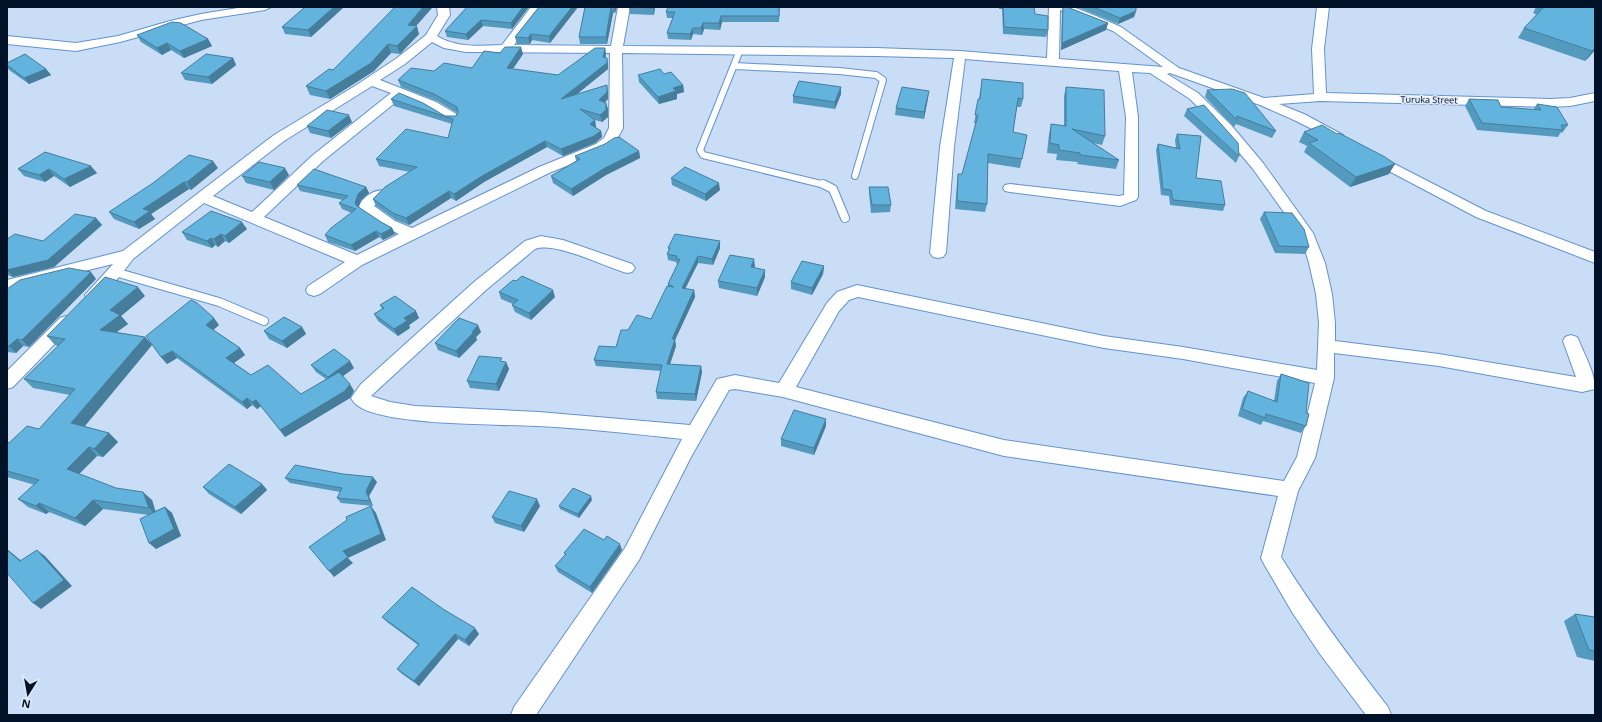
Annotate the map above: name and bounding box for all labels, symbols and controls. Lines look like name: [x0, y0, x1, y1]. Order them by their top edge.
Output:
street label: Turuka Street: [1400, 93, 1458, 106]
north arrow: [8, 674, 48, 714]
text: N: [20, 696, 32, 713]

